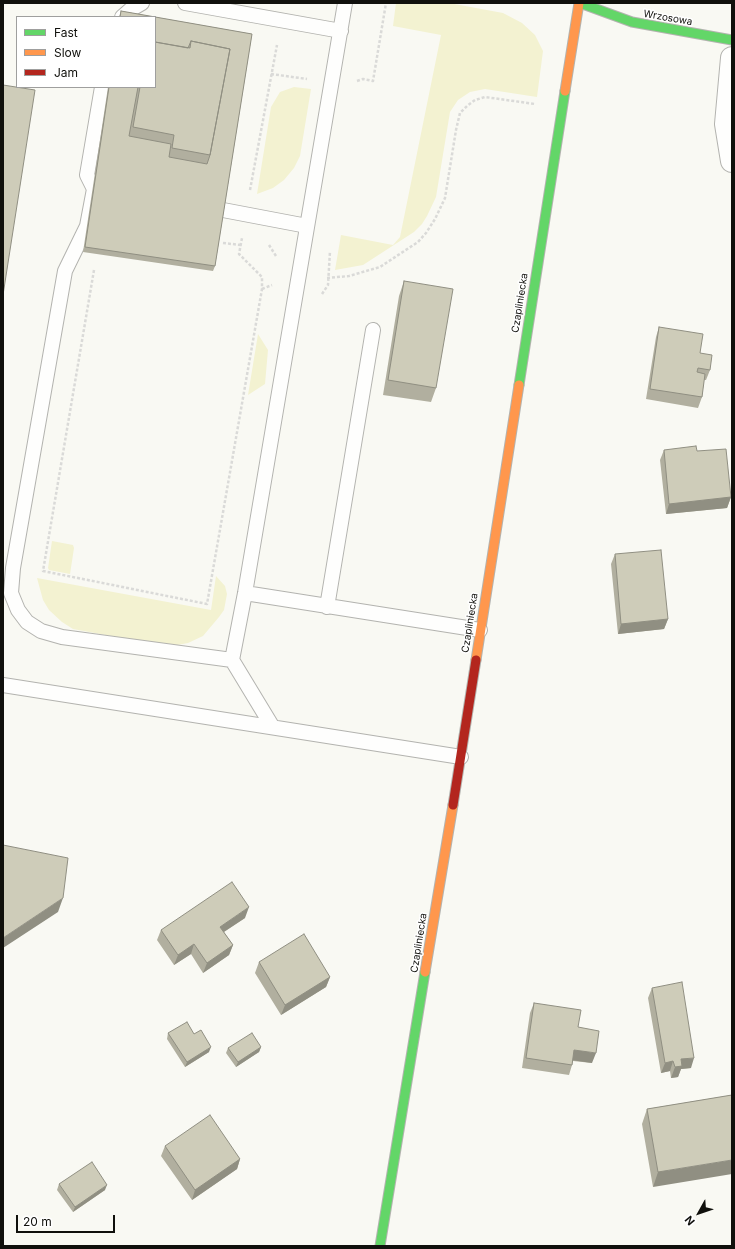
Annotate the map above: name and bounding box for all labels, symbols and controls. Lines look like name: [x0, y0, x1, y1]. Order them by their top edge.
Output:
street label: Wrzosowa: [643, 8, 693, 28]
legend: [16, 16, 156, 88]
text: Fast: [54, 25, 78, 40]
text: Slow: [54, 45, 81, 60]
text: Jam: [54, 65, 78, 80]
street label: Czapliniecka: [509, 272, 531, 334]
street label: Czapliniecka: [459, 592, 481, 654]
street label: Czapliniecka: [408, 912, 430, 974]
north arrow: [679, 1193, 719, 1233]
scale bar: [18, 1207, 117, 1233]
text: N: [682, 1213, 698, 1228]
text: 20 m: [23, 1214, 52, 1229]

